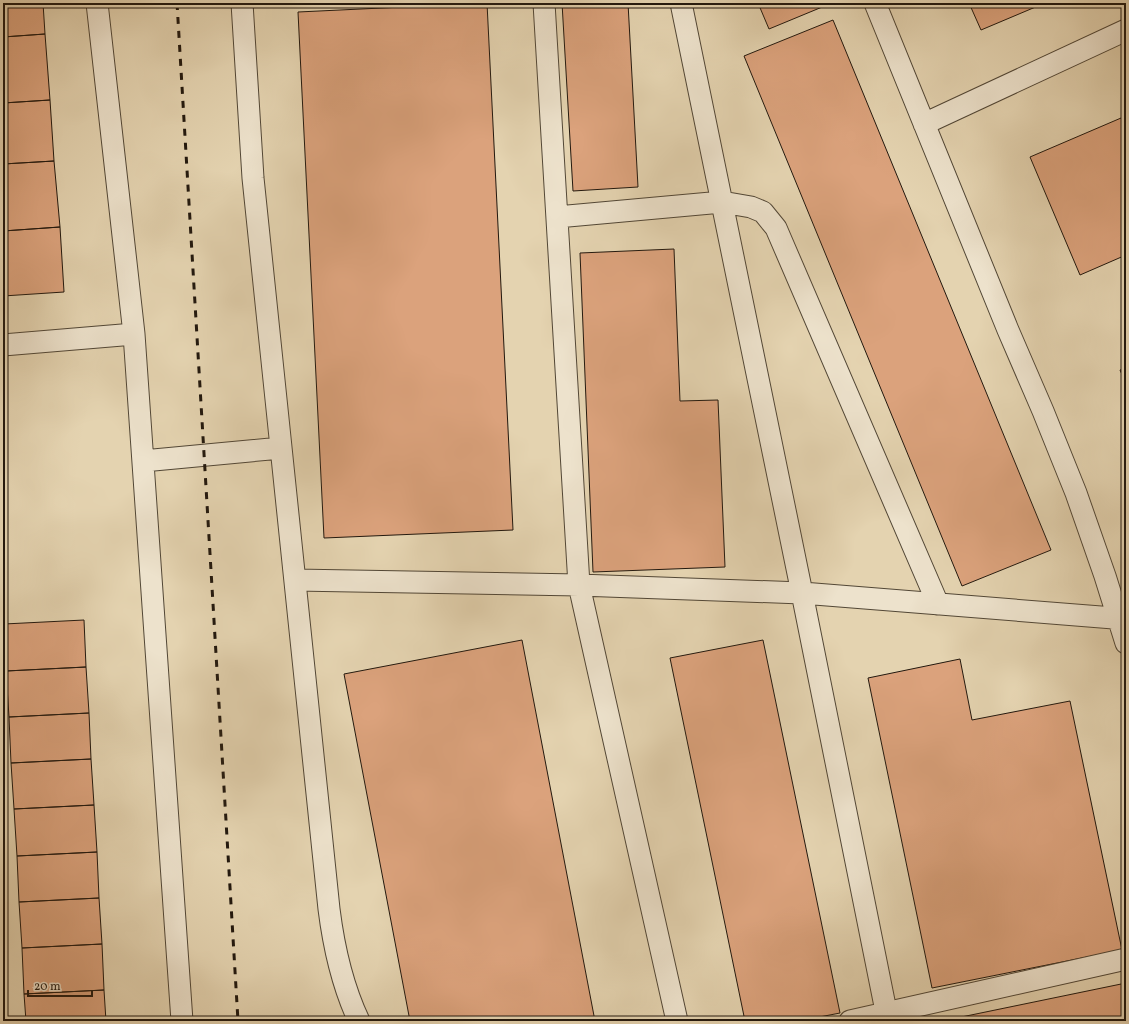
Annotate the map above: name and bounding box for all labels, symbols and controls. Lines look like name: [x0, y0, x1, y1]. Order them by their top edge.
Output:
scale bar: [28, 972, 92, 998]
text: 20 m: [34, 979, 61, 995]

